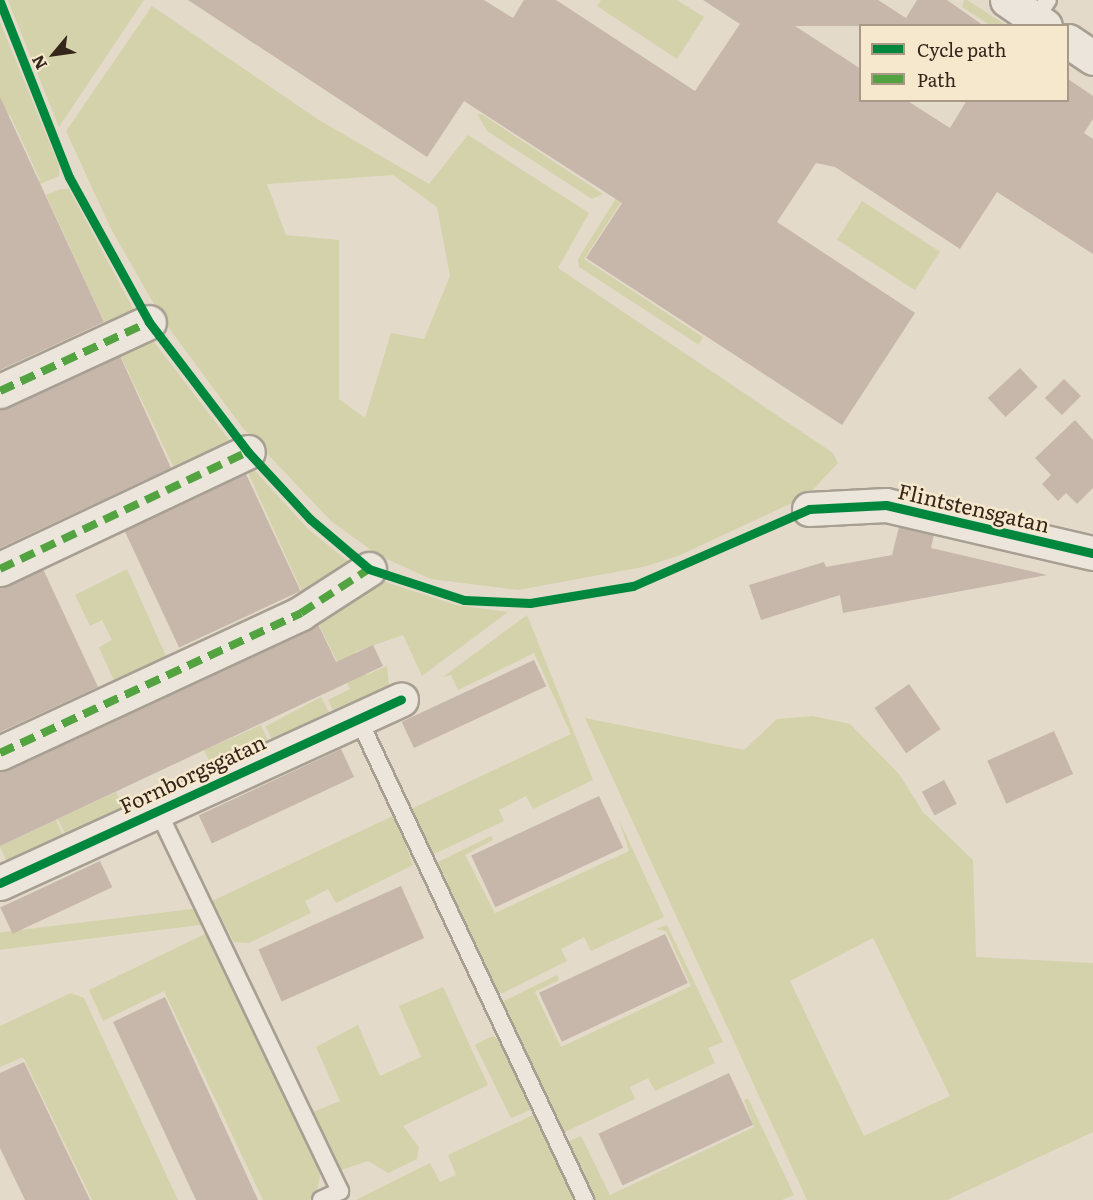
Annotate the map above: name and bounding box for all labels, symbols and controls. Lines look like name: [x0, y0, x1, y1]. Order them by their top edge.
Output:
north arrow: [24, 24, 84, 84]
legend: [859, 24, 1069, 102]
text: Cycle path: [917, 36, 1006, 63]
text: N: [25, 51, 52, 74]
text: Path: [917, 66, 956, 93]
street label: Flintstensgatan: [896, 477, 1052, 537]
street label: Fornborgsgatan: [115, 728, 269, 818]

